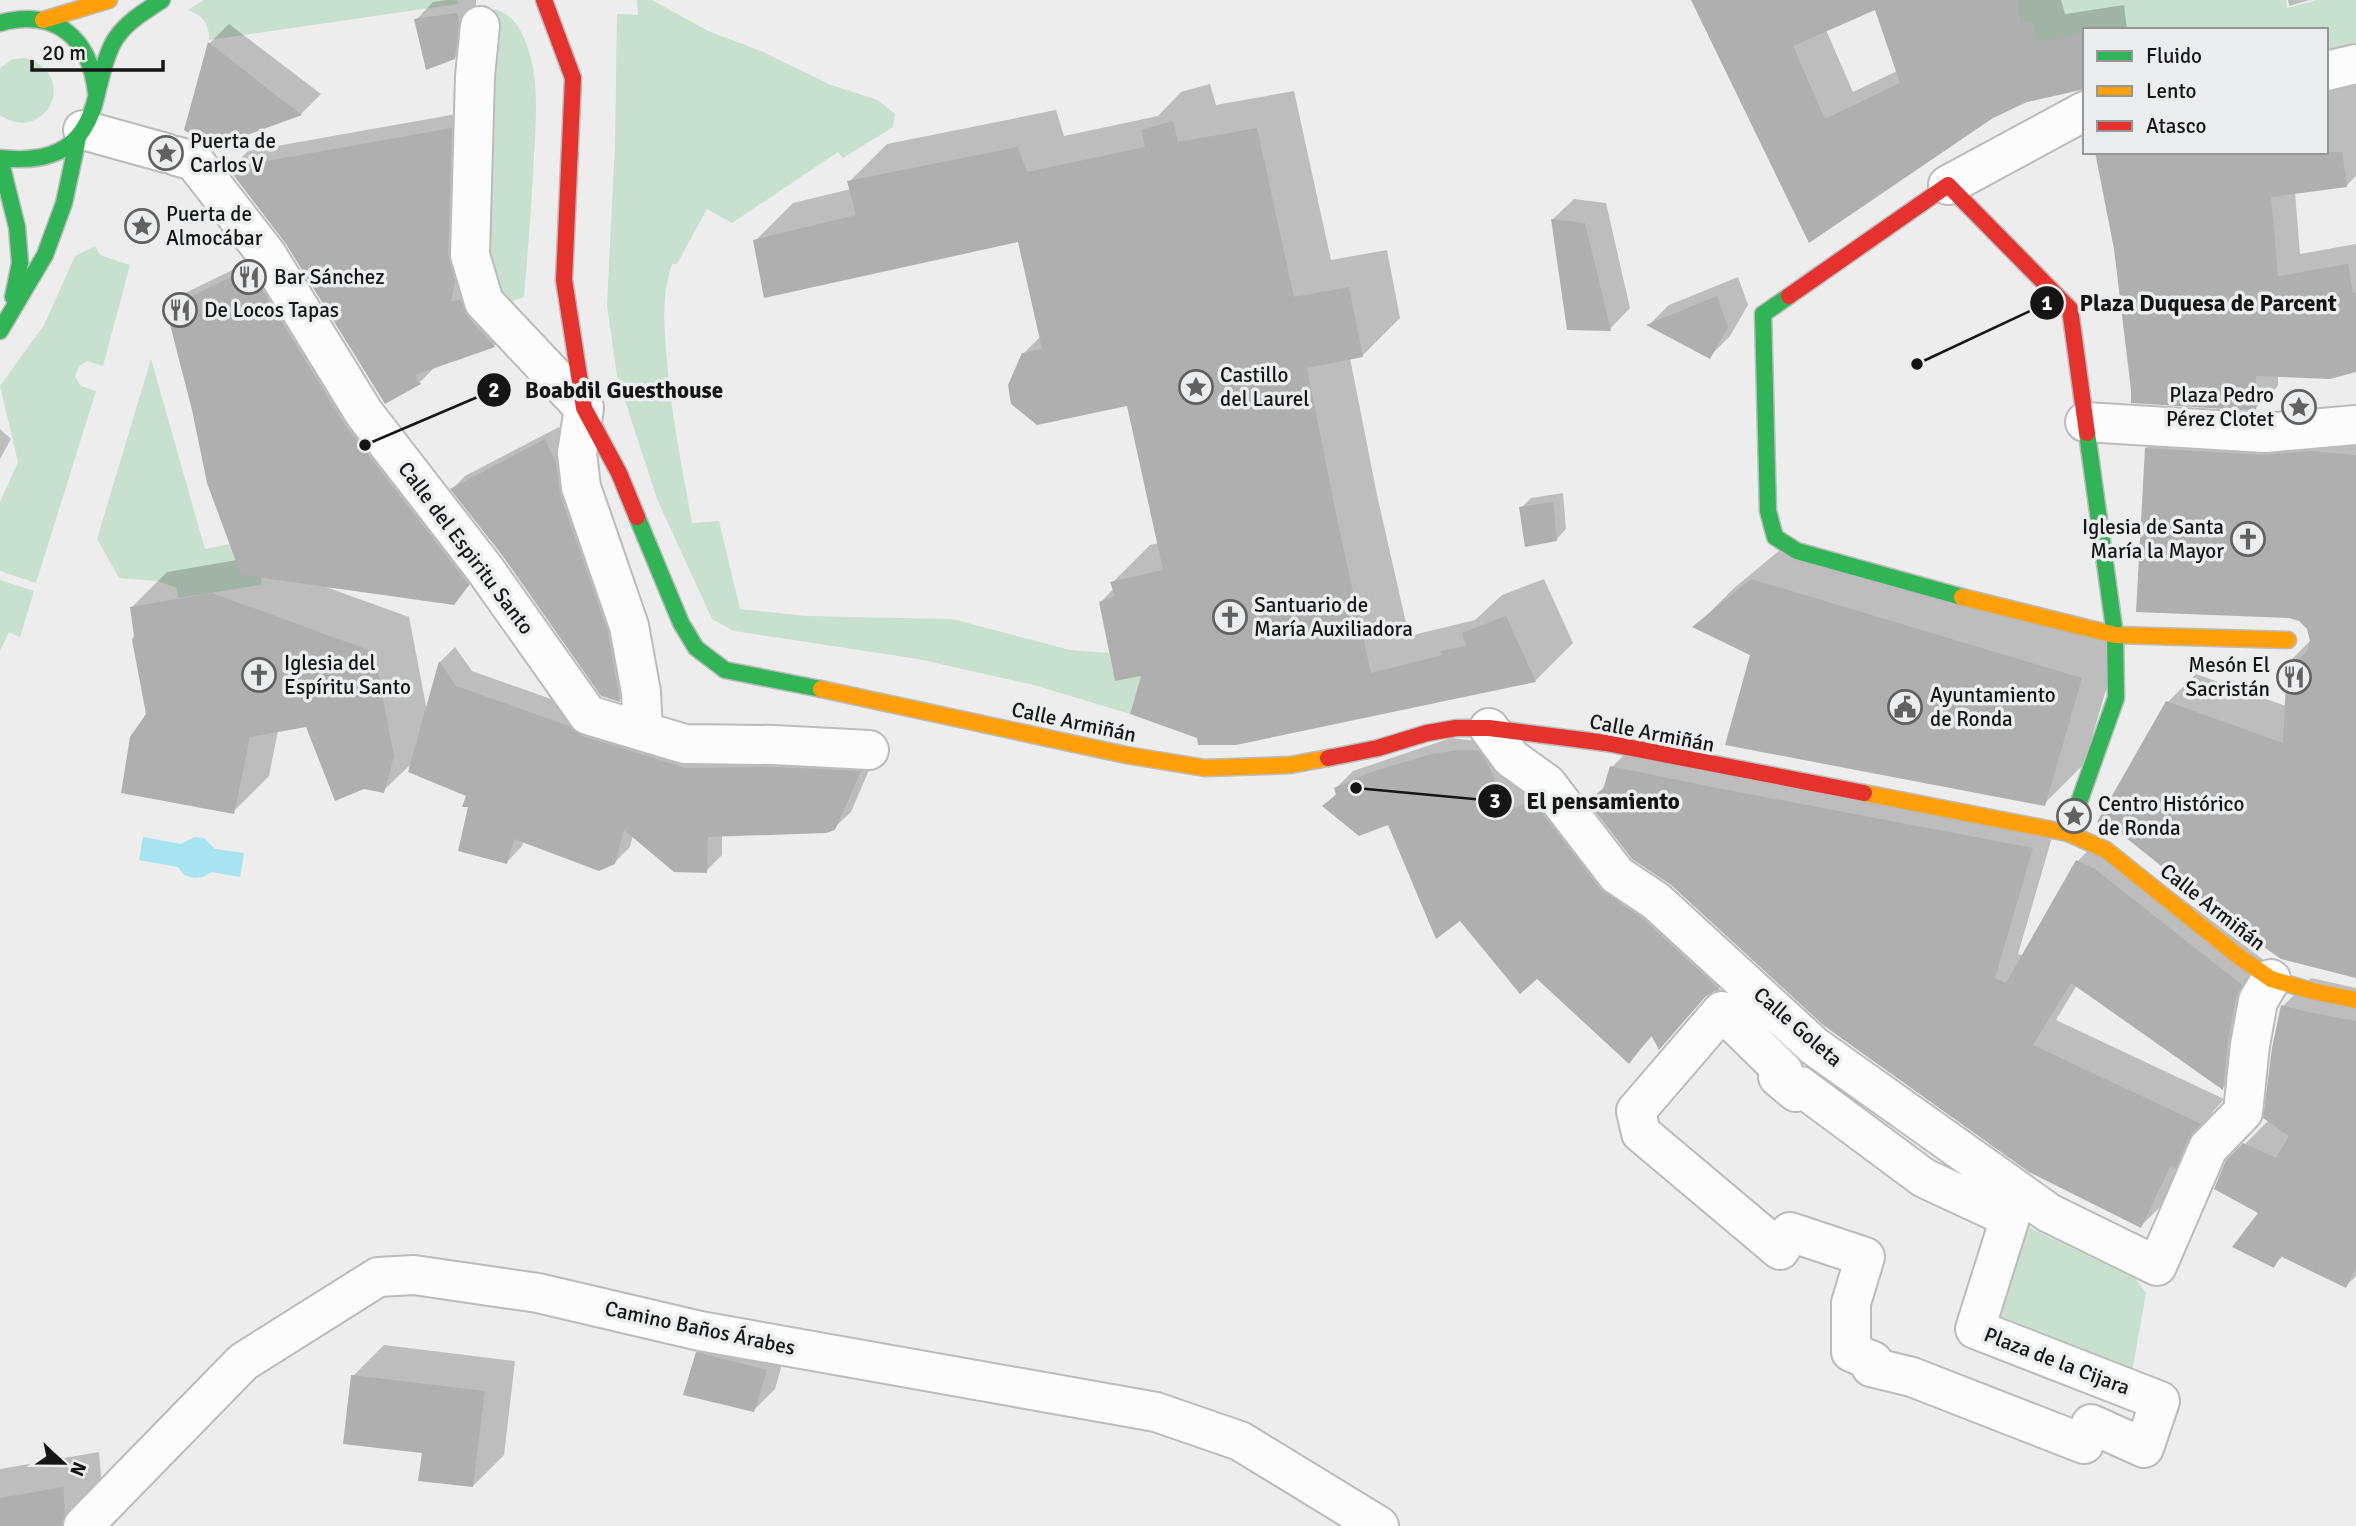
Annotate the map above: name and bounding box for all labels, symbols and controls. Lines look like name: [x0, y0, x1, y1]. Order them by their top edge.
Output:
scale bar: [32, 28, 163, 72]
legend: [2083, 28, 2328, 154]
text: 20 m: [42, 40, 86, 66]
text: Fluido: [2146, 43, 2202, 69]
text: Lento: [2146, 78, 2196, 104]
text: Atasco: [2146, 113, 2206, 139]
place label: Puerta de Carlos V: [190, 128, 276, 178]
place icon: Puerta de Carlos V: [147, 134, 185, 172]
place label: Puerta de Almocábar: [166, 201, 263, 251]
place icon: Puerta de Almocábar: [123, 207, 161, 245]
restaurant icon: Bar Sánchez: [230, 258, 268, 296]
place label: Bar Sánchez: [274, 264, 385, 290]
callout: Plaza Duquesa de Parcent: [2030, 281, 2350, 325]
text: Plaza Duquesa de Parcent: [2079, 289, 2337, 318]
text: 1: [2041, 290, 2053, 316]
restaurant icon: De Locos Tapas: [161, 291, 199, 329]
place label: De Locos Tapas: [204, 297, 339, 323]
place label: Castillo del Laurel: [1220, 362, 1309, 412]
callout: Boabdil Guesthouse: [476, 368, 738, 412]
place icon: Castillo del Laurel: [1177, 368, 1215, 406]
text: Boabdil Guesthouse: [525, 376, 723, 405]
text: 2: [488, 377, 500, 403]
place label: Plaza Pedro Pérez Clotet: [2166, 382, 2274, 432]
place icon: Plaza Pedro Pérez Clotet: [2280, 388, 2318, 426]
street label: Calle del Espiritu Santo: [393, 457, 539, 639]
place label: Iglesia de Santa María la Mayor: [2082, 514, 2224, 564]
church icon: Iglesia de Santa María la Mayor: [2229, 520, 2267, 558]
place label: Santuario de María Auxiliadora: [1254, 592, 1413, 642]
church icon: Santuario de María Auxiliadora: [1211, 598, 1249, 636]
place label: Iglesia del Espíritu Santo: [284, 650, 411, 700]
place label: Mesón El Sacristán: [2185, 652, 2270, 702]
church icon: Iglesia del Espíritu Santo: [240, 656, 278, 694]
restaurant icon: Mesón El Sacristán: [2275, 658, 2313, 696]
place label: Ayuntamiento de Ronda: [1930, 682, 2056, 732]
public building icon: Ayuntamiento de Ronda: [1886, 688, 1924, 726]
street label: Calle Armiñán: [1009, 696, 1139, 748]
street label: Calle Armiñán: [1587, 708, 1717, 758]
callout: El pensamiento: [1478, 779, 1694, 823]
text: El pensamiento: [1526, 787, 1680, 816]
text: 3: [1489, 788, 1501, 814]
place label: Centro Histórico de Ronda: [2098, 791, 2244, 841]
place icon: Centro Histórico de Ronda: [2055, 797, 2093, 835]
street label: Calle Armiñán: [2155, 858, 2271, 956]
street label: Calle Goleta: [1748, 981, 1848, 1073]
street label: Camino Baños Árabes: [602, 1295, 798, 1361]
street label: Plaza de la Cijara: [1980, 1321, 2134, 1401]
north arrow: [28, 1428, 98, 1498]
text: N: [64, 1458, 91, 1480]

